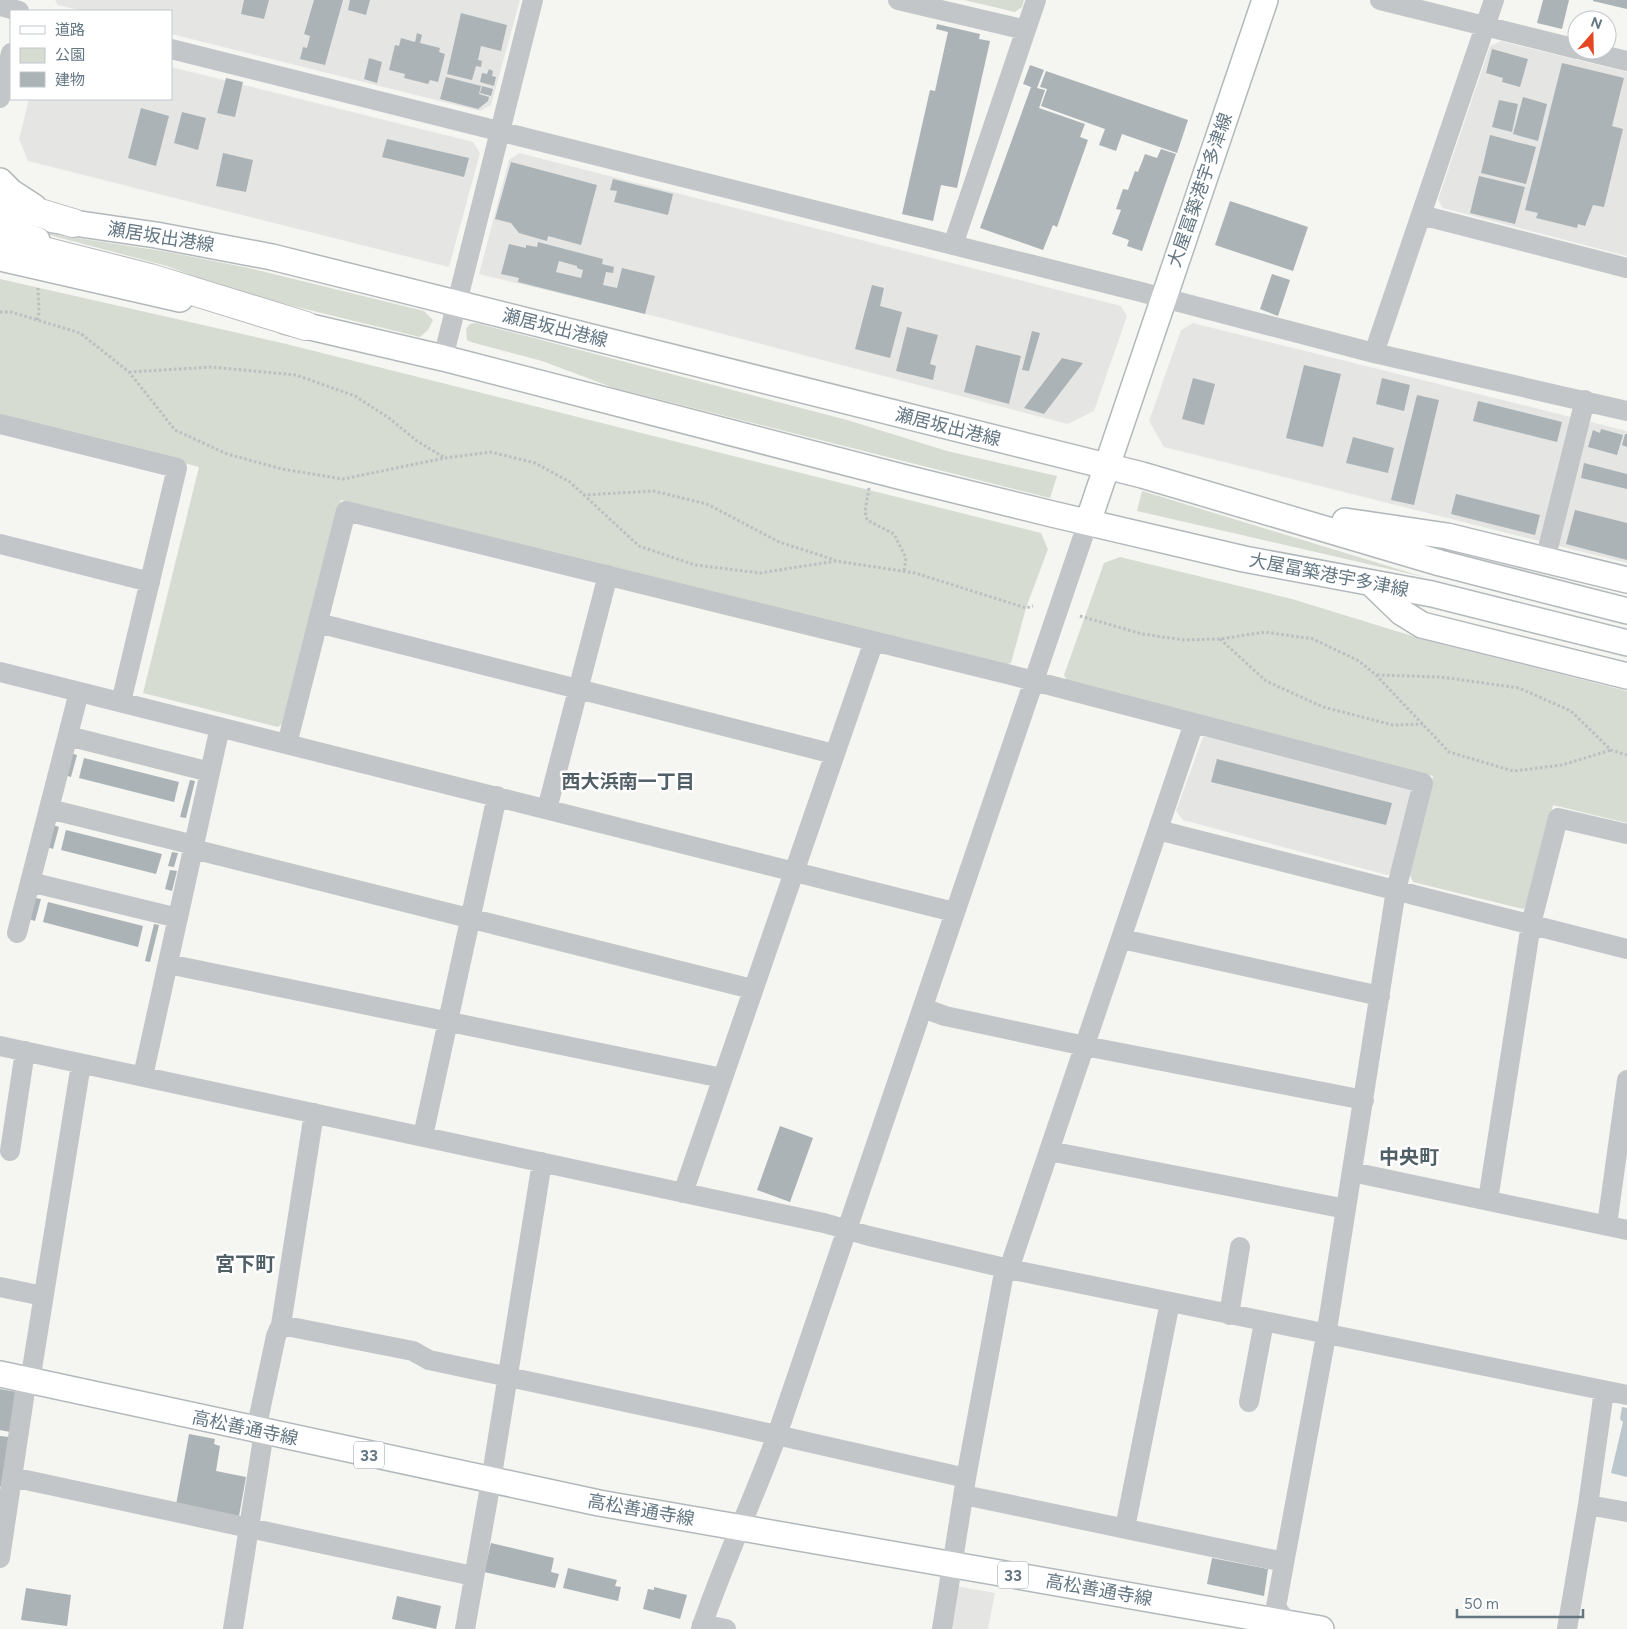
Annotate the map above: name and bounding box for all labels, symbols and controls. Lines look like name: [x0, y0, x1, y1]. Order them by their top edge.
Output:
legend: [10, 10, 172, 100]
north arrow: [1567, 10, 1617, 60]
text: N: [1588, 13, 1604, 33]
text: 道路: [55, 21, 85, 39]
text: 公園: [55, 46, 85, 64]
text: 建物: [55, 71, 85, 89]
street label: 大屋冨築港宇多津線: [1163, 110, 1237, 270]
street label: 瀬居坂出港線: [106, 218, 216, 256]
street label: 瀬居坂出港線: [500, 304, 610, 352]
street label: 瀬居坂出港線: [893, 403, 1003, 451]
street label: 大屋冨築港宇多津線: [1247, 549, 1411, 601]
district label: 西大浜南一丁目: [561, 770, 695, 793]
district label: 中央町: [1379, 1145, 1439, 1169]
district label: 宮下町: [215, 1252, 275, 1276]
street label: 高松善通寺線: [190, 1406, 300, 1450]
road number: 33: [354, 1442, 384, 1468]
street label: 高松善通寺線: [586, 1490, 696, 1530]
road number: 33: [998, 1562, 1028, 1588]
street label: 高松善通寺線: [1044, 1570, 1154, 1610]
scale bar: [1457, 1586, 1583, 1618]
text: 50 m: [1464, 1595, 1499, 1613]

